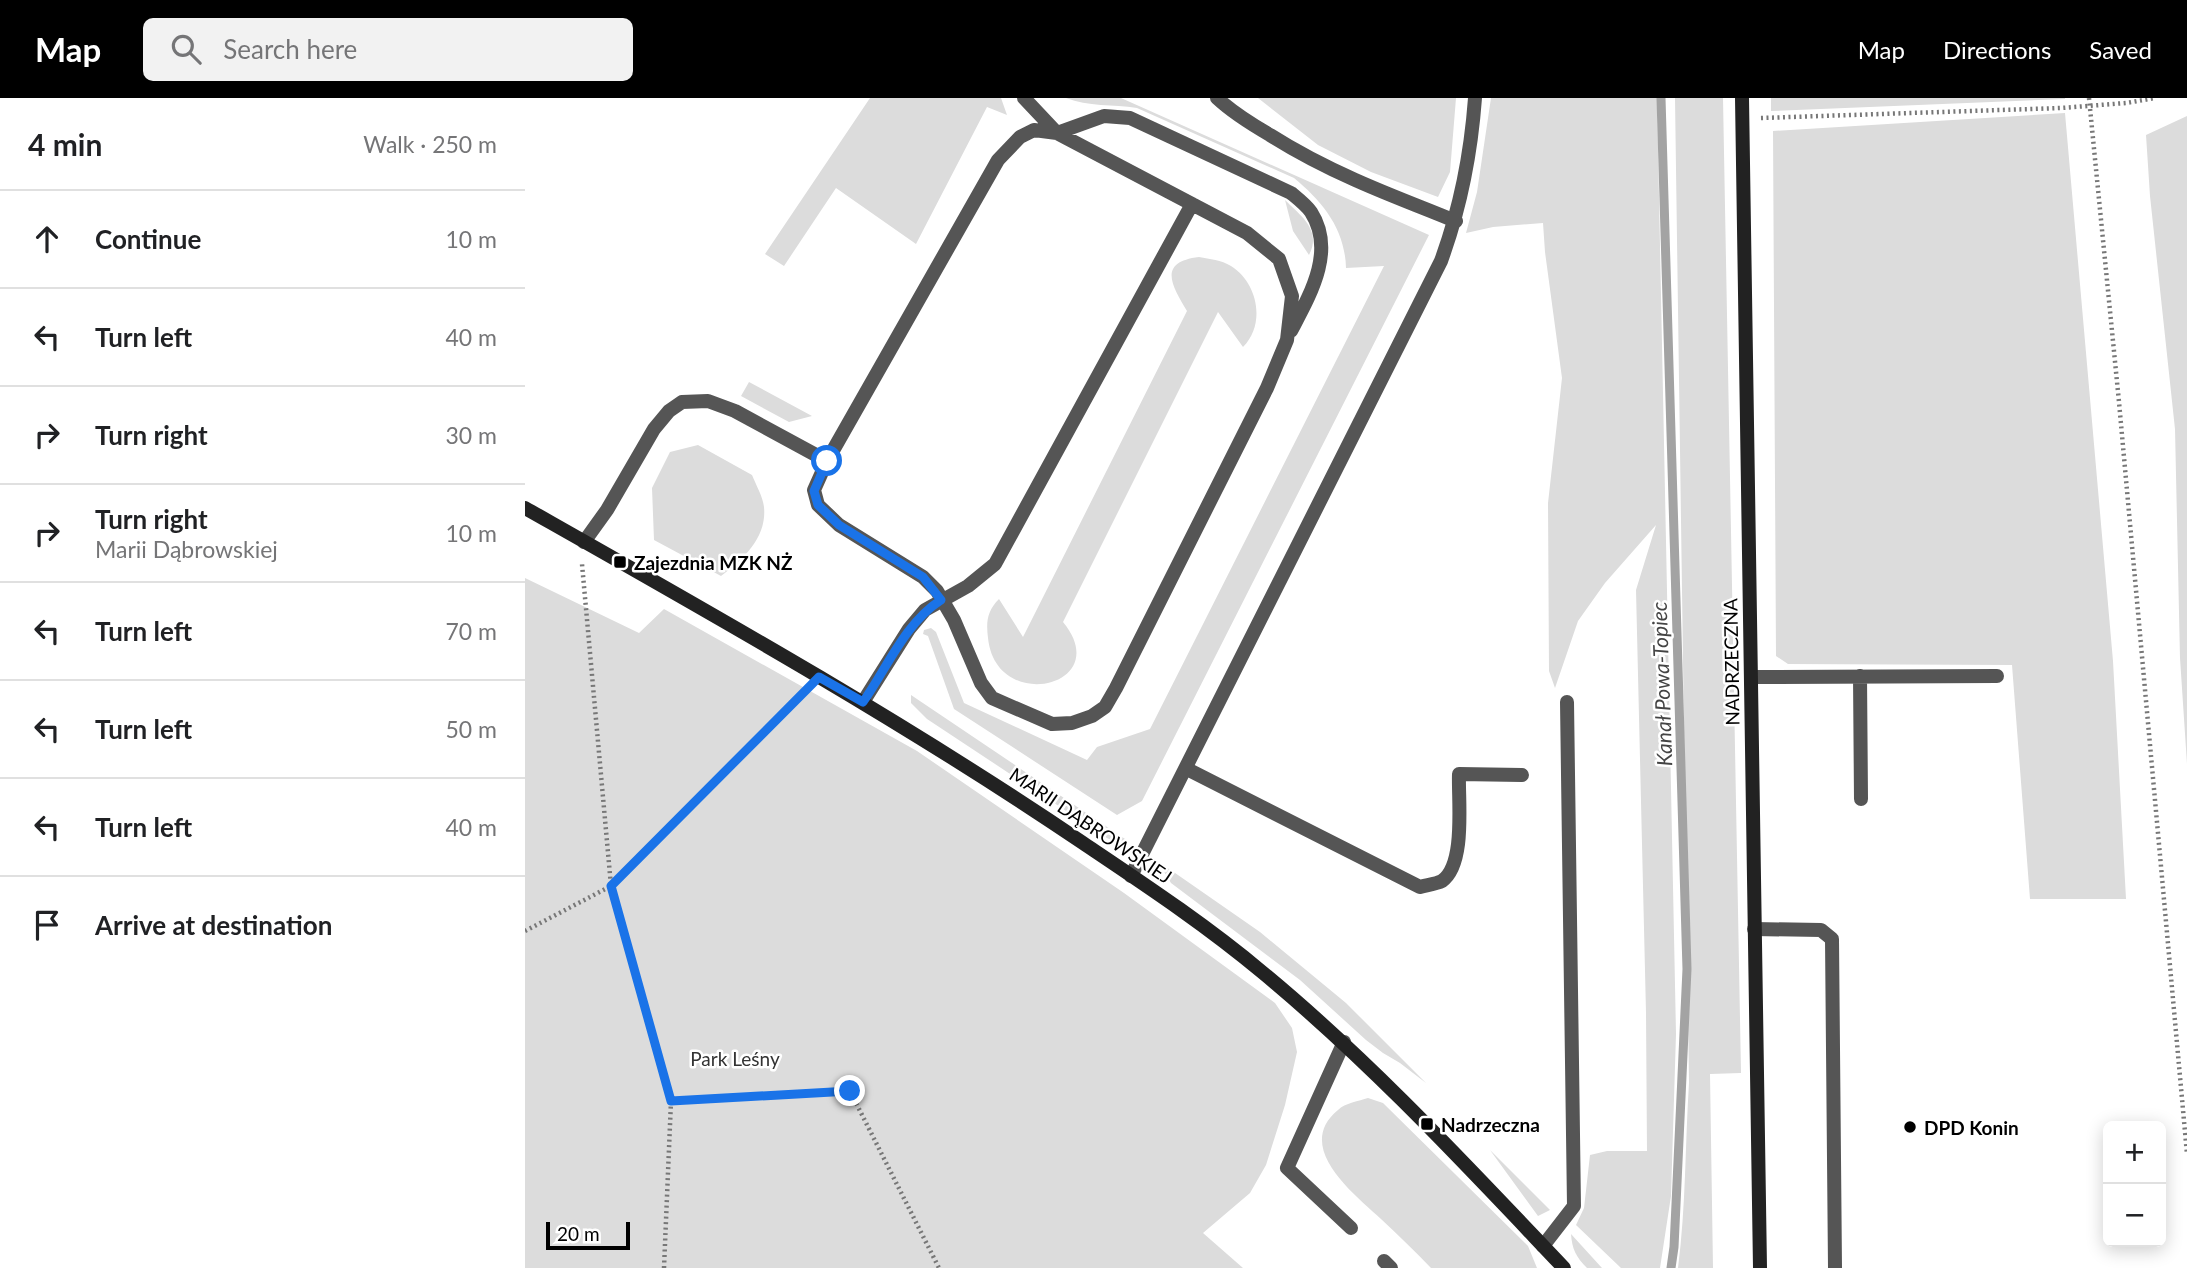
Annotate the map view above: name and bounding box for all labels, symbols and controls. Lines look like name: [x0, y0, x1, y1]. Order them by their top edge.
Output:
search box: [143, 18, 633, 81]
text: Map: [35, 29, 101, 69]
icon: search: [167, 30, 205, 68]
text: Search here: [223, 33, 357, 65]
text: Map: [1858, 35, 1905, 64]
text: Directions: [1943, 35, 2051, 64]
text: Saved: [2089, 35, 2152, 64]
text: 4 min: [28, 126, 102, 162]
text: Walk · 250 m: [363, 130, 497, 158]
icon: ahead: [28, 220, 66, 258]
text: Continue: [95, 223, 201, 255]
text: 10 m: [446, 225, 497, 253]
icon: left: [28, 318, 66, 356]
text: Turn left: [95, 321, 192, 353]
text: 40 m: [446, 323, 497, 351]
icon: right: [28, 416, 66, 454]
text: Turn right: [95, 419, 208, 451]
text: 30 m: [446, 421, 497, 449]
route start: [811, 445, 842, 476]
text: Turn right: [95, 503, 208, 535]
icon: right: [28, 514, 66, 552]
text: 10 m: [446, 519, 497, 547]
text: Marii Dąbrowskiej: [95, 535, 278, 563]
place label: Zajezdnia MZK NŻ: [634, 551, 793, 574]
marker: Zajezdnia MZK NŻ: [612, 554, 628, 570]
street label: NADRZECZNA: [1718, 598, 1744, 726]
water label: Kanał Powa-Topiec: [1646, 601, 1676, 767]
icon: left: [28, 612, 66, 650]
text: Turn left: [95, 615, 192, 647]
text: 70 m: [446, 617, 497, 645]
icon: left: [28, 710, 66, 748]
text: Turn left: [95, 713, 192, 745]
text: 50 m: [446, 715, 497, 743]
street label: MARII DĄBROWSKIEJ: [1006, 762, 1176, 888]
icon: left: [28, 808, 66, 846]
text: Turn left: [95, 811, 192, 843]
text: 40 m: [446, 813, 497, 841]
icon: arrive: [28, 906, 66, 944]
text: Arrive at destination: [95, 909, 332, 941]
park label: Park Leśny: [690, 1047, 780, 1070]
route end: [834, 1075, 865, 1106]
place label: Nadrzeczna: [1441, 1113, 1540, 1136]
marker: Nadrzeczna: [1419, 1116, 1435, 1132]
place label: DPD Konin: [1924, 1116, 2019, 1139]
marker: DPD Konin: [1902, 1119, 1918, 1135]
map controls: [2103, 1121, 2166, 1247]
button: +: [2103, 1121, 2166, 1184]
button: −: [2103, 1184, 2166, 1247]
scale bar: [546, 1219, 630, 1251]
text: 20 m: [557, 1222, 600, 1245]

